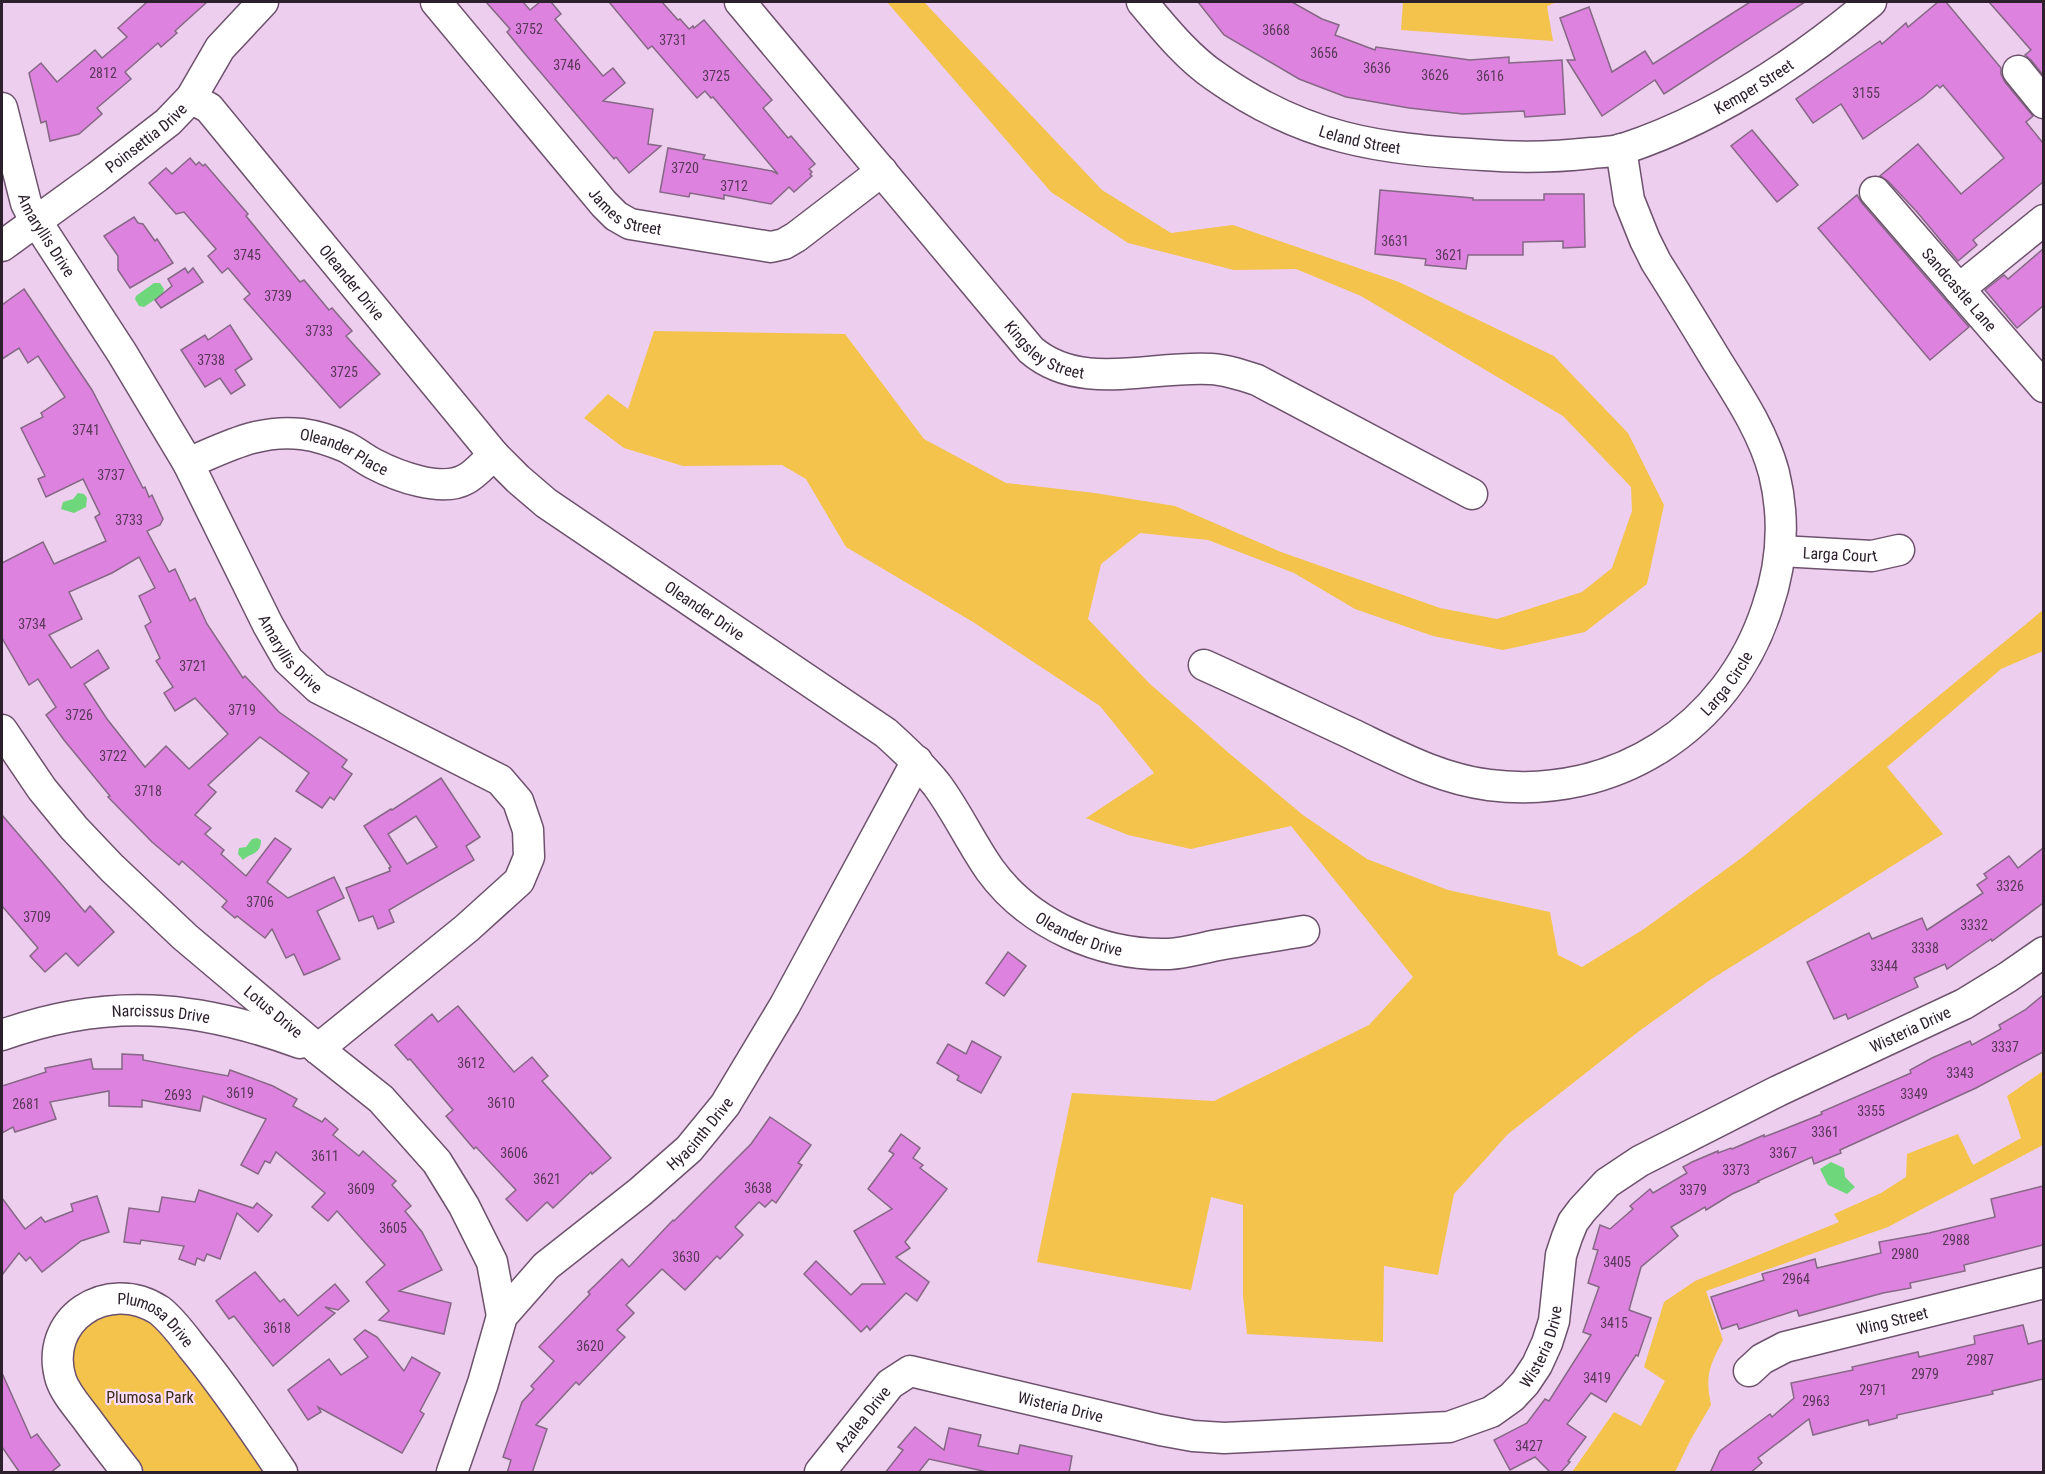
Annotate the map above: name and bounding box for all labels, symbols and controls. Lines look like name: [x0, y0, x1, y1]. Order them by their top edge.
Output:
house number: 3752: [515, 21, 543, 37]
house number: 3668: [1262, 22, 1290, 38]
house number: 3731: [659, 32, 687, 48]
house number: 3656: [1310, 45, 1338, 61]
street label: Kemper Street: [1711, 55, 1797, 118]
house number: 3746: [553, 57, 581, 73]
house number: 3636: [1363, 60, 1391, 76]
house number: 2812: [89, 65, 117, 81]
house number: 3626: [1421, 67, 1449, 83]
house number: 3725: [702, 68, 730, 84]
house number: 3616: [1476, 68, 1504, 84]
house number: 3155: [1852, 85, 1880, 101]
street label: Poinsettia Drive: [102, 100, 191, 177]
street label: Leland Street: [1316, 121, 1402, 158]
house number: 3720: [671, 160, 699, 176]
house number: 3712: [720, 178, 748, 194]
street label: James Street: [585, 184, 663, 239]
street label: Amaryllis Drive: [14, 192, 79, 281]
house number: 3631: [1381, 233, 1409, 249]
street label: Oleander Drive: [315, 241, 388, 324]
street label: Sandcastle Lane: [1918, 244, 2000, 335]
house number: 3745: [233, 247, 261, 263]
house number: 3621: [1435, 247, 1463, 263]
house number: 3739: [264, 288, 292, 304]
street label: Kingsley Street: [1000, 317, 1086, 383]
house number: 3733: [305, 323, 333, 339]
house number: 3738: [197, 352, 225, 368]
house number: 3725: [330, 364, 358, 380]
house number: 3741: [72, 422, 100, 438]
street label: Oleander Place: [299, 425, 391, 479]
house number: 3737: [97, 467, 125, 483]
house number: 3733: [115, 512, 143, 528]
street label: Larga Court: [1802, 543, 1879, 566]
street label: Oleander Drive: [661, 577, 748, 644]
street label: Amaryllis Drive: [254, 612, 326, 697]
house number: 3734: [18, 616, 46, 632]
street label: Larga Circle: [1697, 648, 1757, 720]
house number: 3721: [179, 658, 207, 674]
house number: 3719: [228, 702, 256, 718]
house number: 3726: [65, 707, 93, 723]
house number: 3722: [99, 748, 127, 764]
house number: 3718: [134, 783, 162, 799]
house number: 3326: [1996, 878, 2024, 894]
house number: 3706: [246, 894, 274, 910]
street label: Oleander Drive: [1032, 908, 1124, 960]
house number: 3709: [23, 909, 51, 925]
house number: 3332: [1960, 917, 1988, 933]
house number: 3338: [1911, 940, 1939, 956]
house number: 3344: [1870, 958, 1898, 974]
street label: Lotus Drive: [240, 982, 306, 1042]
street label: Narcissus Drive: [111, 1001, 212, 1027]
street label: Wisteria Drive: [1867, 1003, 1954, 1057]
house number: 3337: [1991, 1039, 2019, 1055]
house number: 3612: [457, 1055, 485, 1071]
house number: 3343: [1946, 1065, 1974, 1081]
house number: 3619: [226, 1085, 254, 1101]
house number: 3349: [1900, 1086, 1928, 1102]
house number: 2693: [164, 1087, 192, 1103]
street label: Hyacinth Drive: [663, 1094, 737, 1174]
house number: 3610: [487, 1095, 515, 1111]
house number: 2681: [12, 1096, 40, 1112]
house number: 3355: [1857, 1103, 1885, 1119]
house number: 3361: [1811, 1124, 1839, 1140]
house number: 3606: [500, 1145, 528, 1161]
house number: 3367: [1769, 1145, 1797, 1161]
house number: 3611: [311, 1148, 339, 1164]
house number: 3373: [1722, 1162, 1750, 1178]
house number: 3621: [533, 1171, 561, 1187]
house number: 3638: [744, 1180, 772, 1196]
house number: 3609: [347, 1181, 375, 1197]
house number: 3379: [1679, 1182, 1707, 1198]
house number: 3605: [379, 1220, 407, 1236]
house number: 2988: [1942, 1232, 1970, 1248]
house number: 2980: [1891, 1246, 1919, 1262]
house number: 3630: [672, 1249, 700, 1265]
house number: 3405: [1603, 1254, 1631, 1270]
house number: 2964: [1782, 1271, 1810, 1287]
street label: Plumosa Drive: [117, 1289, 198, 1351]
street label: Wing Street: [1855, 1303, 1930, 1339]
street label: Wisteria Drive: [1516, 1305, 1566, 1391]
house number: 3415: [1600, 1315, 1628, 1331]
house number: 3618: [263, 1320, 291, 1336]
house number: 3620: [576, 1338, 604, 1354]
house number: 2987: [1966, 1352, 1994, 1368]
house number: 2979: [1911, 1366, 1939, 1382]
house number: 3419: [1583, 1370, 1611, 1386]
street label: Azalea Drive: [831, 1382, 895, 1456]
house number: 2971: [1859, 1382, 1887, 1398]
park label: Plumosa Park: [106, 1388, 195, 1407]
street label: Wisteria Drive: [1016, 1388, 1105, 1426]
house number: 2963: [1802, 1393, 1830, 1409]
house number: 3427: [1515, 1438, 1543, 1454]

